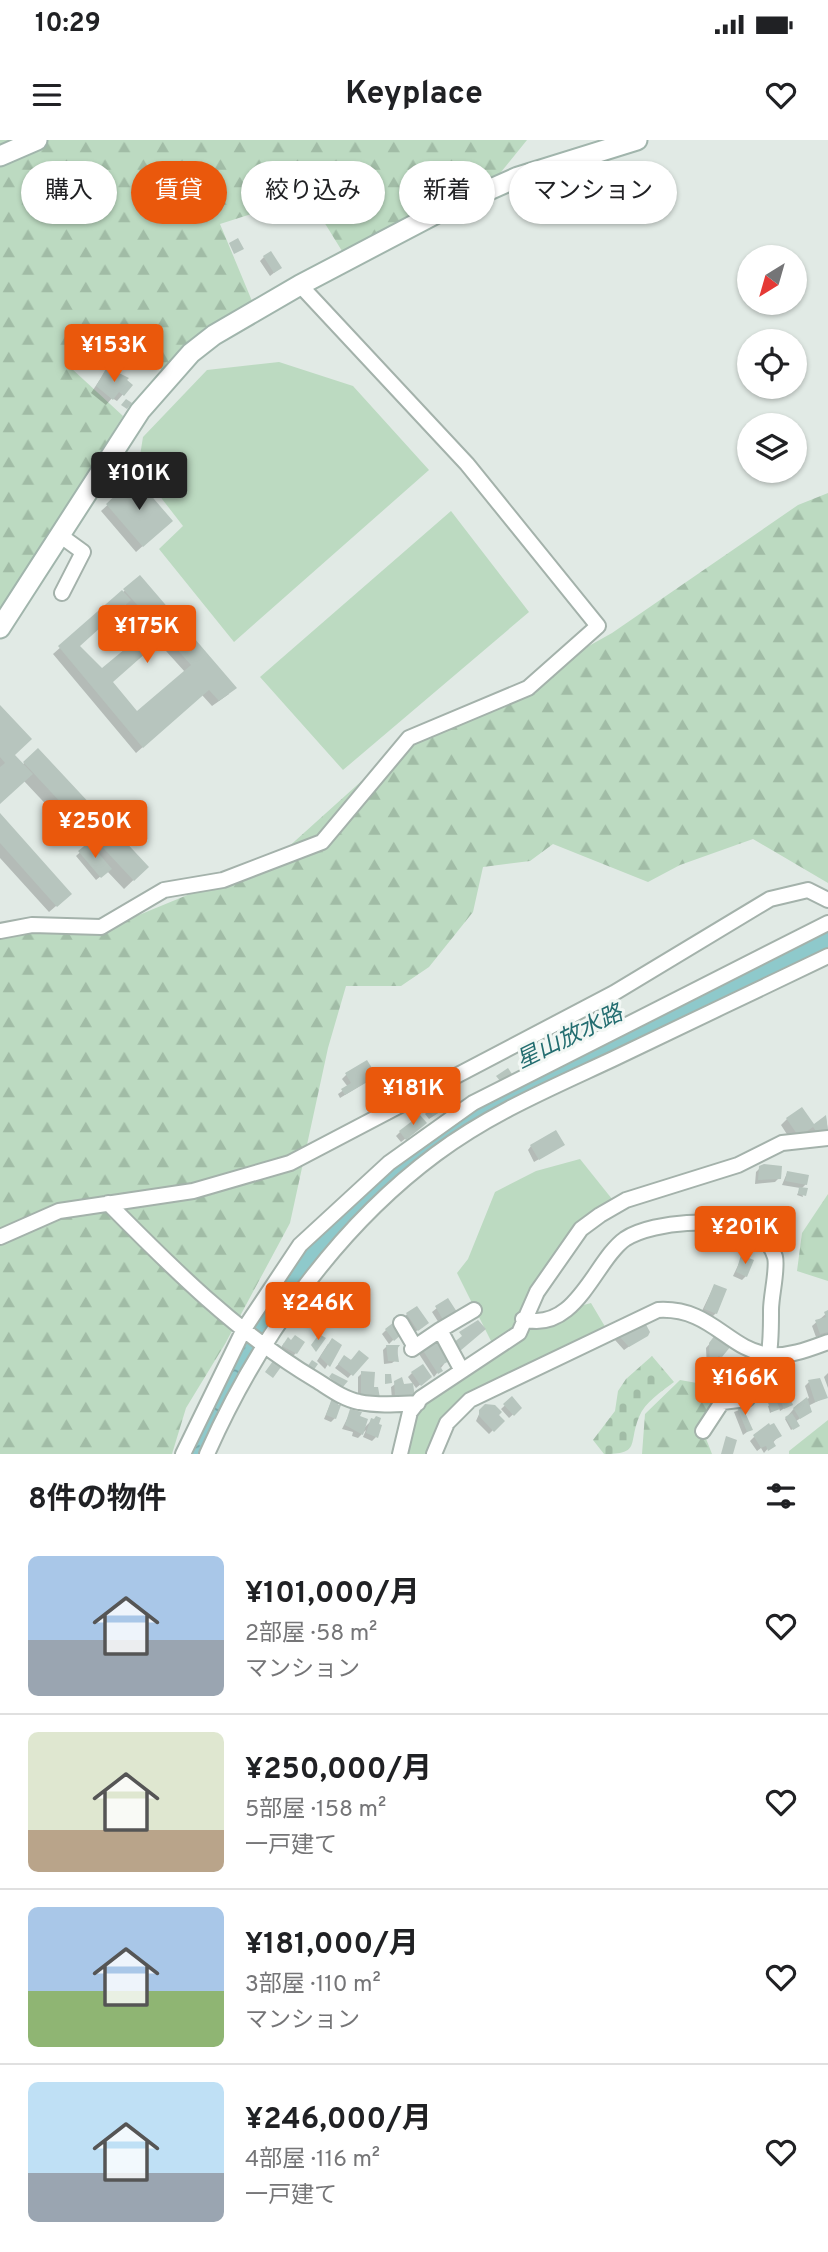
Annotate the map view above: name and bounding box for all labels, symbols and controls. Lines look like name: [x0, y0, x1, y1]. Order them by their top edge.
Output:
text: 10:29: [35, 8, 101, 41]
text: Keyplace: [345, 75, 483, 115]
icon: menu: [28, 76, 66, 114]
icon: heart: [762, 76, 800, 114]
chip: 購入: [21, 161, 117, 224]
chip: 賃貸: [131, 161, 227, 224]
chip: 絞り込み: [241, 161, 385, 224]
chip: 新着: [399, 161, 495, 224]
chip: マンション: [509, 161, 677, 224]
north arrow: [737, 245, 807, 315]
map controls: [737, 245, 807, 483]
pin: ¥153K: [65, 324, 163, 384]
button: locate: [737, 329, 807, 399]
text: ¥153K: [80, 332, 148, 361]
button: layers: [737, 413, 807, 483]
pin: ¥101K: [90, 452, 188, 512]
text: ¥101K: [107, 460, 171, 489]
pin: ¥175K: [98, 606, 196, 665]
text: ¥175K: [114, 613, 180, 642]
pin: ¥250K: [46, 800, 144, 860]
text: ¥250K: [58, 808, 132, 837]
water label: 星山放水路: [512, 999, 630, 1076]
pin: ¥181K: [364, 1068, 462, 1127]
text: ¥181K: [381, 1075, 445, 1104]
pin: ¥201K: [696, 1206, 794, 1266]
text: ¥201K: [711, 1214, 779, 1243]
pin: ¥246K: [269, 1282, 367, 1342]
text: ¥246K: [281, 1290, 355, 1319]
pin: ¥166K: [696, 1358, 794, 1417]
text: ¥166K: [711, 1365, 779, 1394]
icon: filters: [762, 1477, 800, 1515]
text: 8件の物件: [28, 1482, 167, 1519]
text: ¥101,000/月: [245, 1576, 420, 1613]
icon: home: [84, 1584, 168, 1668]
icon: heart: [762, 1607, 800, 1645]
text: 2部屋 · 58 m²: [245, 1620, 377, 1649]
text: マンション: [245, 1656, 360, 1685]
text: ¥250,000/月: [245, 1752, 432, 1789]
icon: home: [84, 1760, 168, 1844]
icon: heart: [762, 1783, 800, 1821]
text: 5部屋 · 158 m²: [245, 1796, 386, 1825]
text: 一戸建て: [245, 1832, 337, 1861]
text: ¥181,000/月: [245, 1927, 419, 1964]
icon: home: [84, 1935, 168, 2019]
icon: heart: [762, 1958, 800, 1996]
text: 3部屋 · 110 m²: [245, 1971, 381, 2000]
text: マンション: [245, 2007, 360, 2036]
text: ¥246,000/月: [245, 2102, 432, 2139]
icon: home: [84, 2110, 168, 2194]
icon: heart: [762, 2133, 800, 2171]
text: 4部屋 · 116 m²: [245, 2146, 380, 2175]
text: 一戸建て: [245, 2182, 337, 2211]

